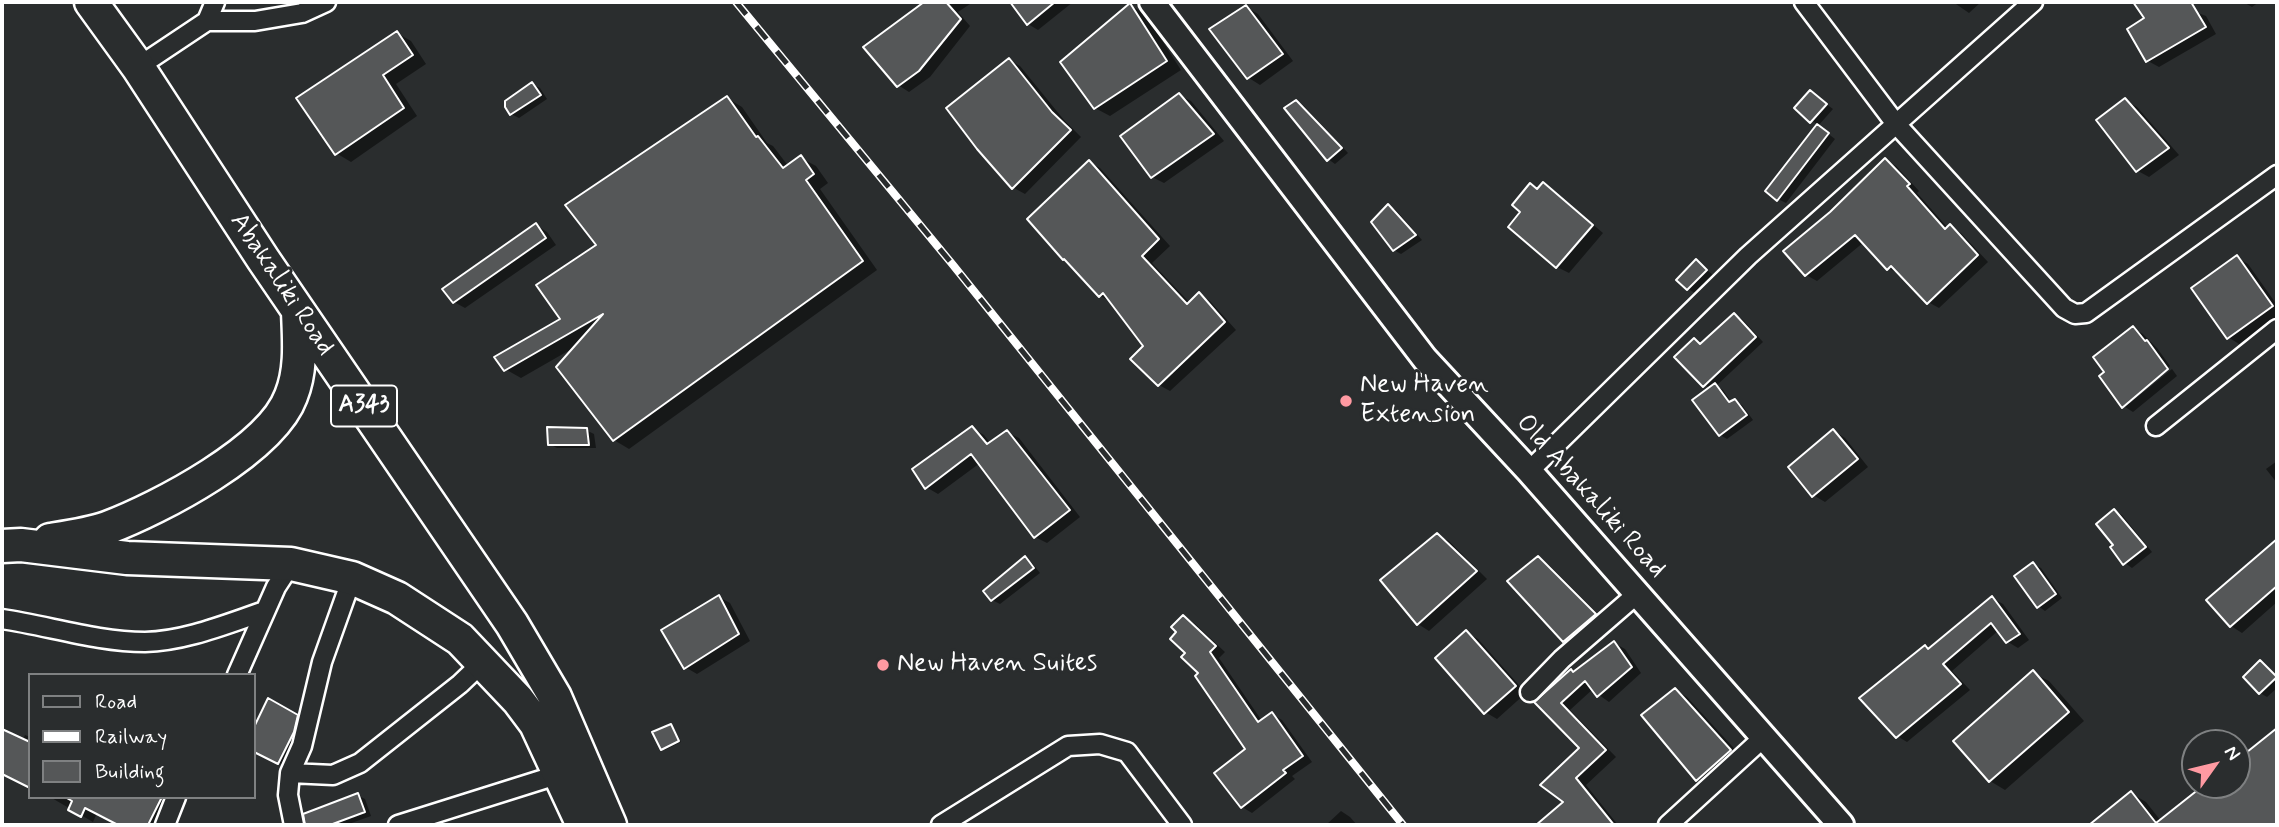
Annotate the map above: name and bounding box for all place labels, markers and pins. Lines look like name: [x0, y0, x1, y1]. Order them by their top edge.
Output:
place label: New Haven Extension: [1360, 370, 1489, 432]
marker: New Haven Extension: [1338, 393, 1354, 409]
place label: New Haven Suites: [897, 649, 1097, 681]
marker: New Haven Suites: [875, 657, 891, 673]

